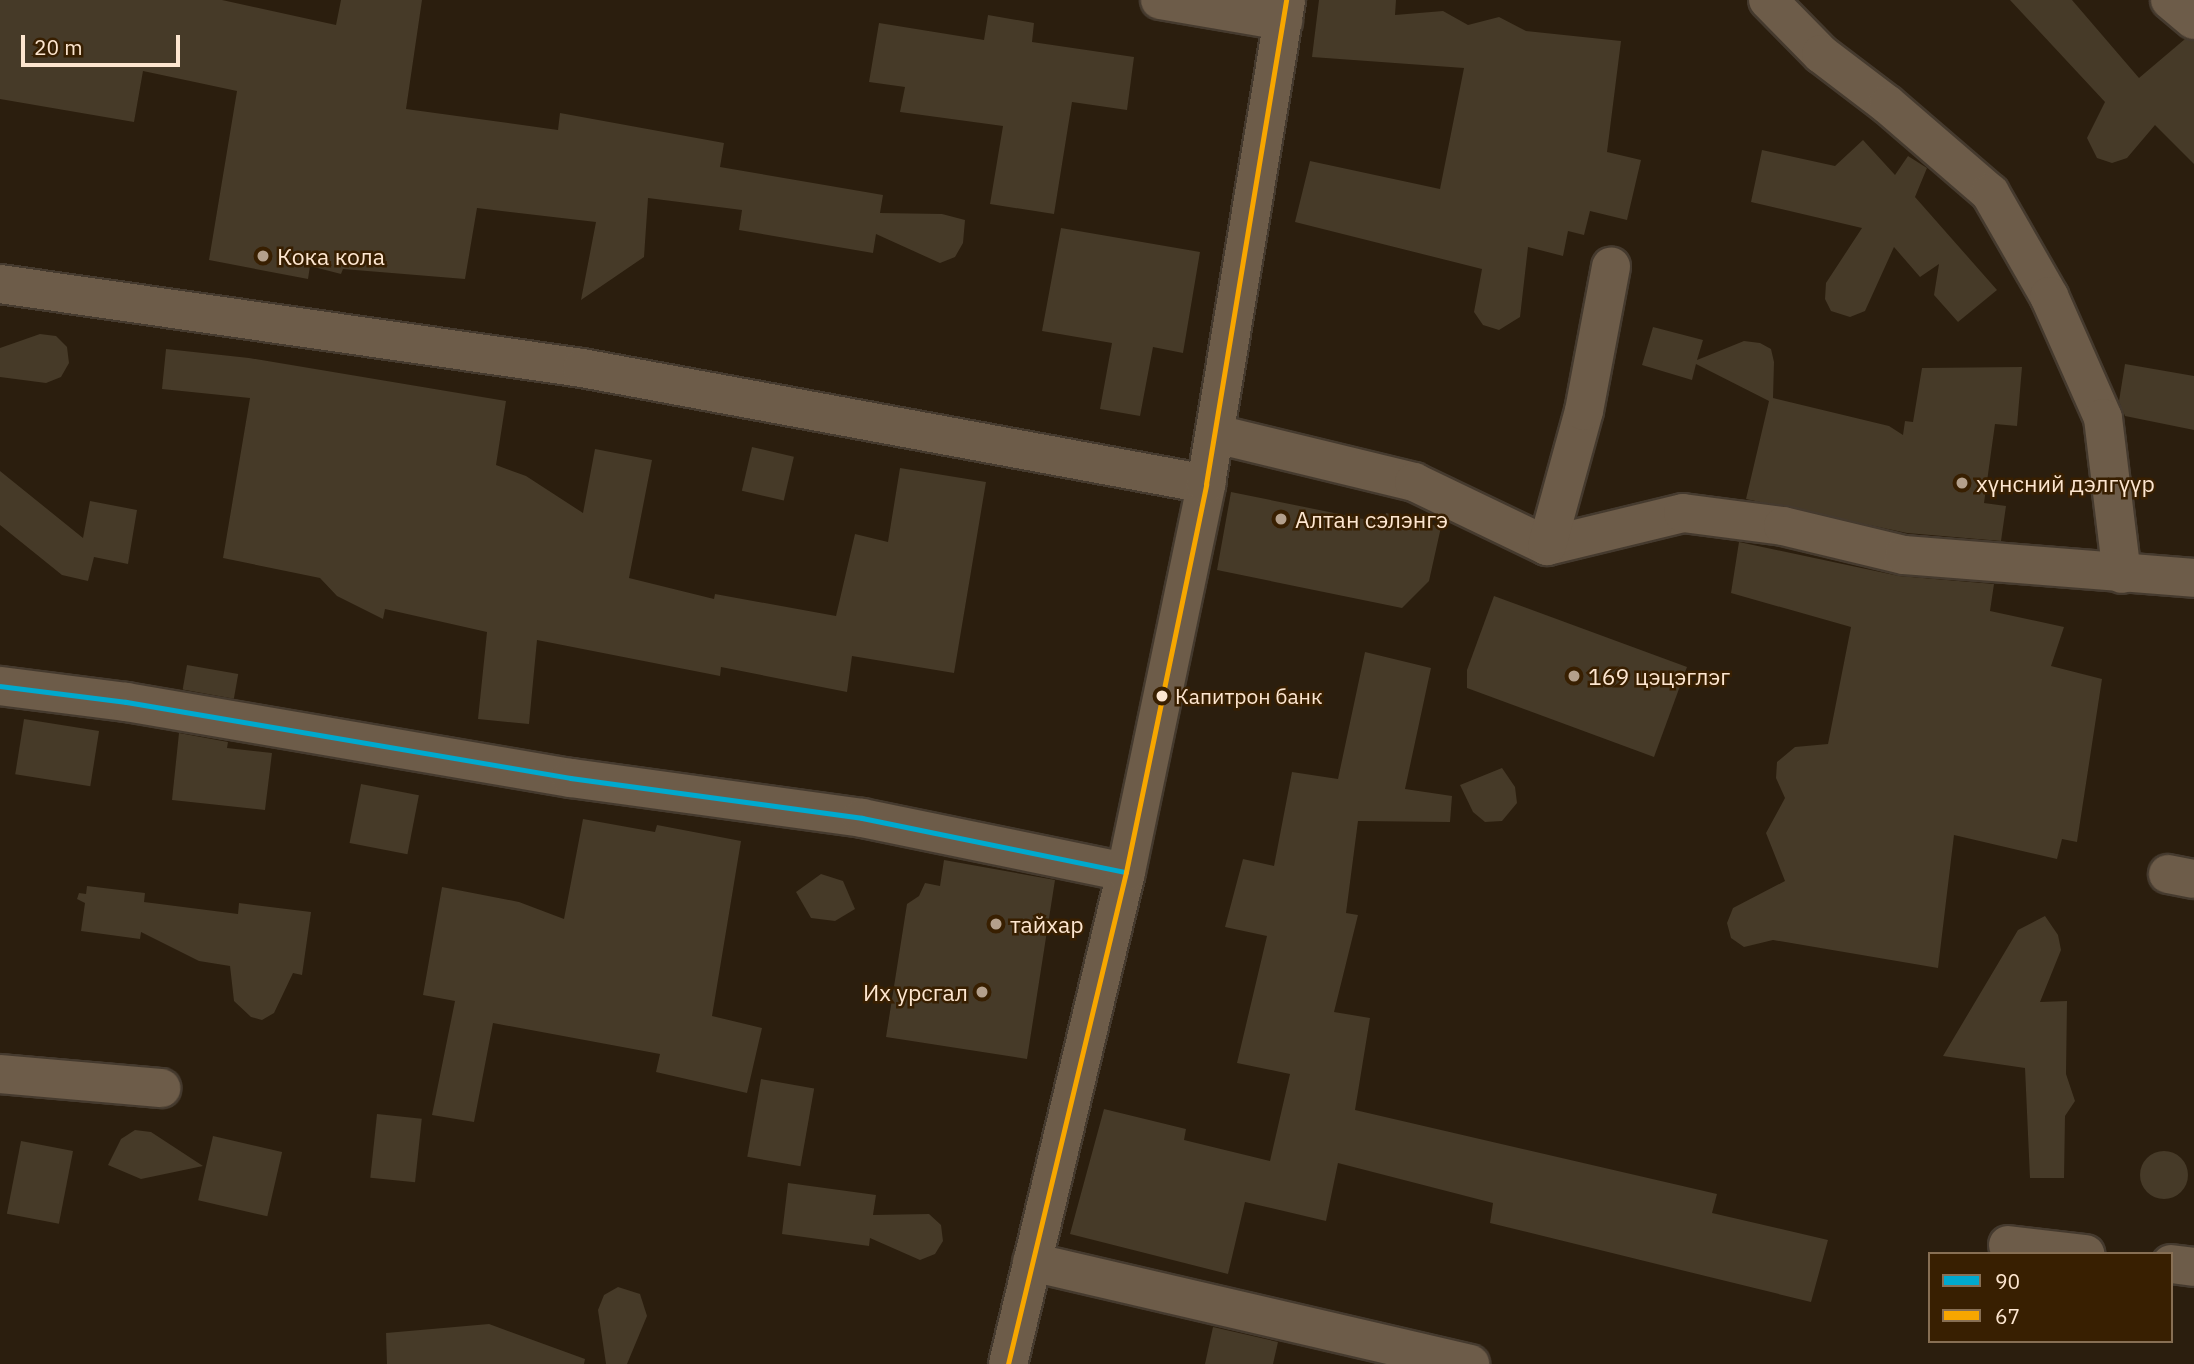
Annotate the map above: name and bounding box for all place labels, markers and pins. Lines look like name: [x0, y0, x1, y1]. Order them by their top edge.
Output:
place label: Кока кола: [277, 242, 385, 270]
marker: Кока кола: [255, 248, 271, 264]
place label: хүнсний дэлгүүр: [1976, 469, 2155, 497]
marker: хүнсний дэлгүүр: [1954, 475, 1970, 491]
place label: Алтан сэлэнгэ: [1295, 505, 1448, 533]
marker: Алтан сэлэнгэ: [1273, 511, 1289, 527]
place label: 169 цэцэглэг: [1588, 662, 1730, 690]
marker: 169 цэцэглэг: [1566, 668, 1582, 684]
place label: Капитрон банк: [1175, 683, 1323, 709]
marker: Капитрон банк: [1155, 689, 1169, 703]
place label: тайхар: [1010, 910, 1084, 938]
marker: тайхар: [988, 916, 1004, 932]
place label: Их урсгал: [863, 978, 968, 1006]
marker: Их урсгал: [974, 984, 990, 1000]

